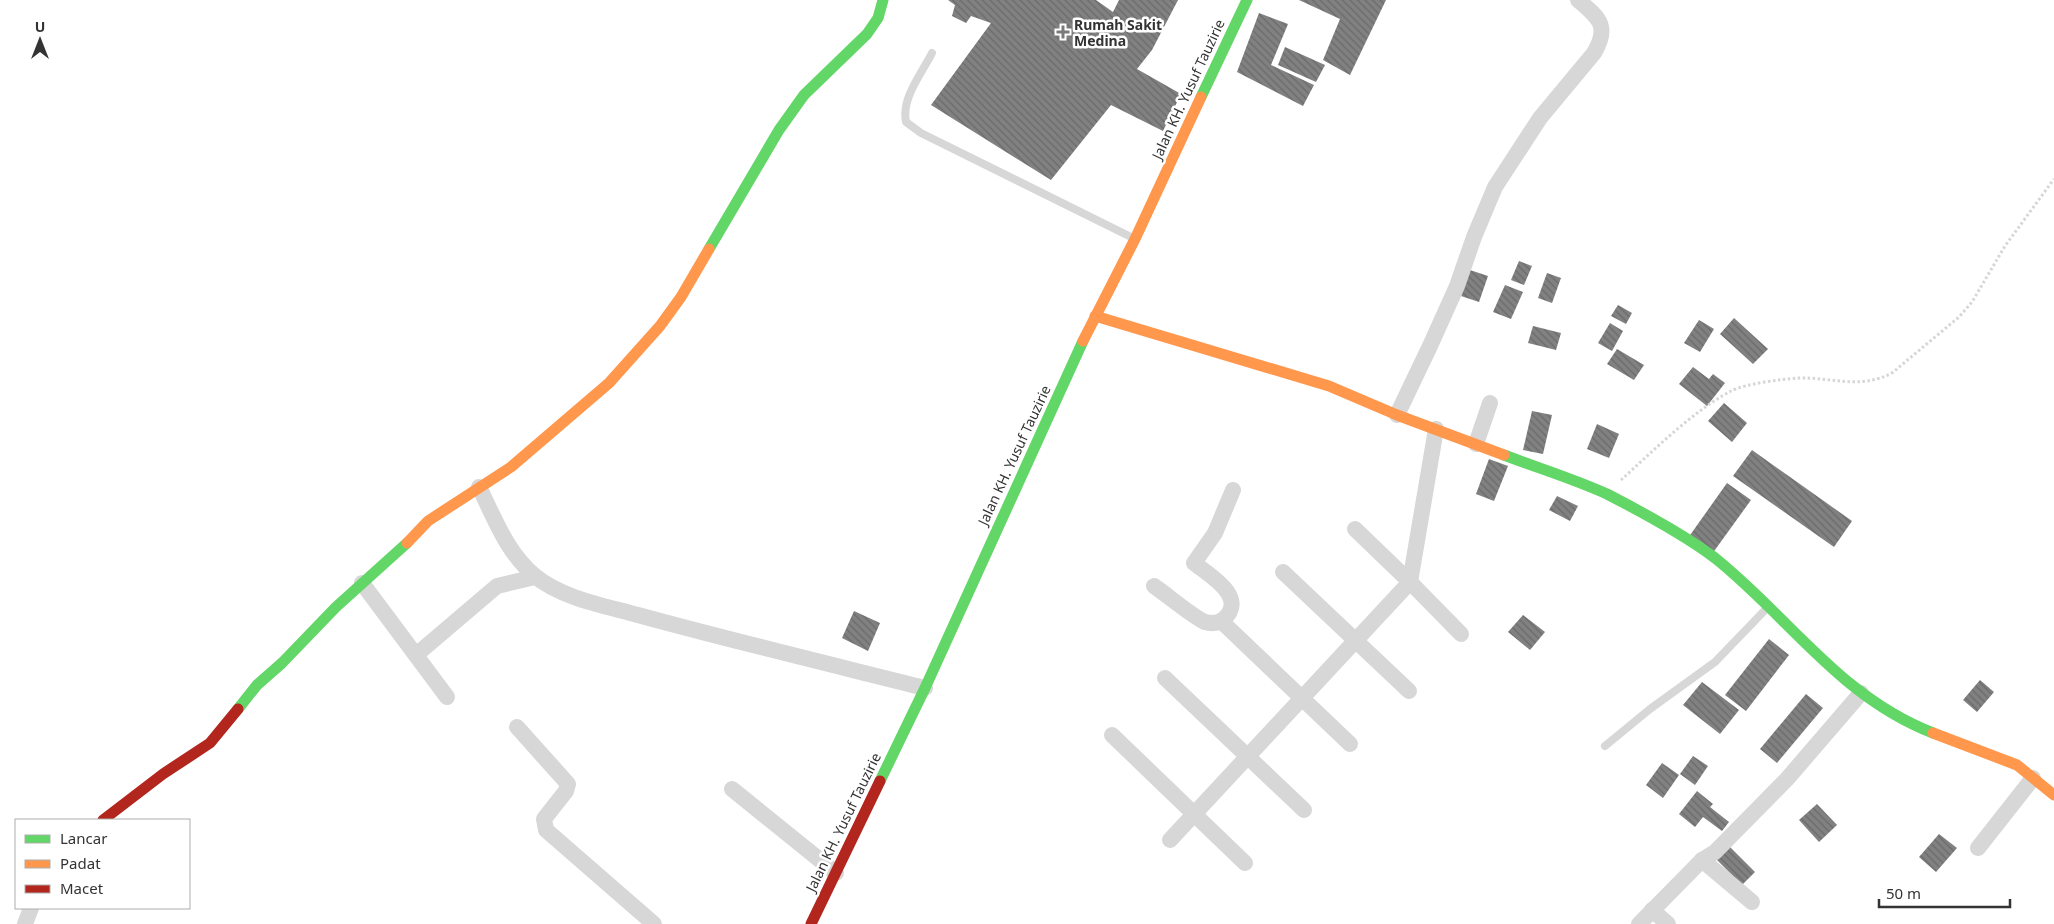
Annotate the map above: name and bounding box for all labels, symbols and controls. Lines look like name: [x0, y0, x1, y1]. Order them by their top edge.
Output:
north arrow: [15, 15, 65, 65]
place label: Rumah Sakit Medina: [1074, 15, 1162, 50]
street label: Jalan KH. Yusuf Tauzirie: [1146, 16, 1229, 164]
text: U: [35, 17, 45, 36]
marker: Rumah Sakit Medina: [1056, 25, 1070, 39]
street label: Jalan KH. Yusuf Tauzirie: [972, 382, 1055, 530]
street label: Jalan KH. Yusuf Tauzirie: [800, 749, 885, 896]
legend: [15, 819, 190, 909]
text: Lancar: [60, 828, 107, 848]
text: Padat: [60, 853, 101, 873]
scale bar: [1879, 876, 2010, 908]
text: Macet: [60, 878, 104, 898]
text: 50 m: [1886, 883, 1921, 903]

